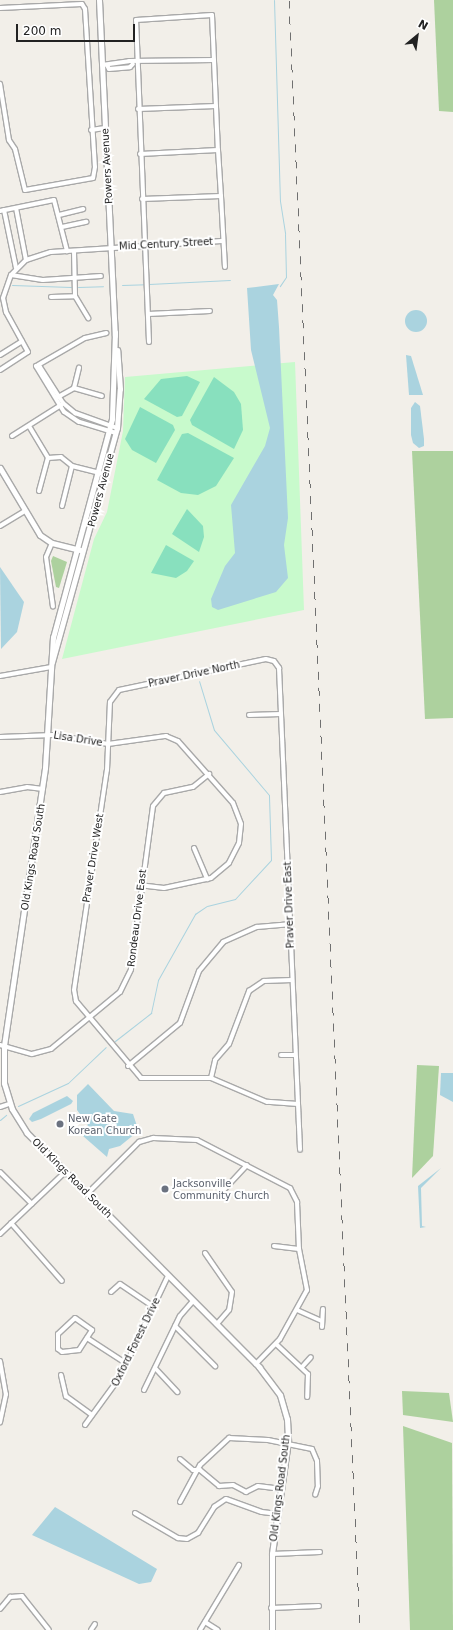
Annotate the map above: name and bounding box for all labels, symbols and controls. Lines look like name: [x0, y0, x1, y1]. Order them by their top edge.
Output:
scale bar: [18, 16, 137, 42]
north arrow: [397, 16, 437, 56]
text: N: [416, 17, 430, 33]
text: 200 m: [23, 24, 61, 38]
street label: Powers Avenue: [99, 128, 115, 204]
street label: Mid Century Street: [119, 236, 213, 252]
street label: Powers Avenue: [85, 452, 117, 528]
street label: Praver Drive North: [147, 658, 241, 690]
street label: Lisa Drive: [53, 729, 103, 749]
street label: Old Kings Road South: [19, 803, 47, 911]
street label: Praver Drive West: [80, 813, 106, 903]
street label: Praver Drive East: [281, 861, 297, 949]
street label: Rondeau Drive East: [125, 868, 149, 968]
place label: New Gate Korean Church: [68, 1112, 141, 1136]
marker: New Gate Korean Church: [55, 1119, 65, 1129]
street label: Old Kings Road South: [30, 1136, 114, 1220]
place label: Jacksonville Community Church: [173, 1177, 269, 1200]
marker: Jacksonville Community Church: [160, 1184, 170, 1194]
street label: Oxford Forest Drive: [109, 1296, 163, 1388]
street label: Old Kings Road South: [267, 1434, 293, 1542]

